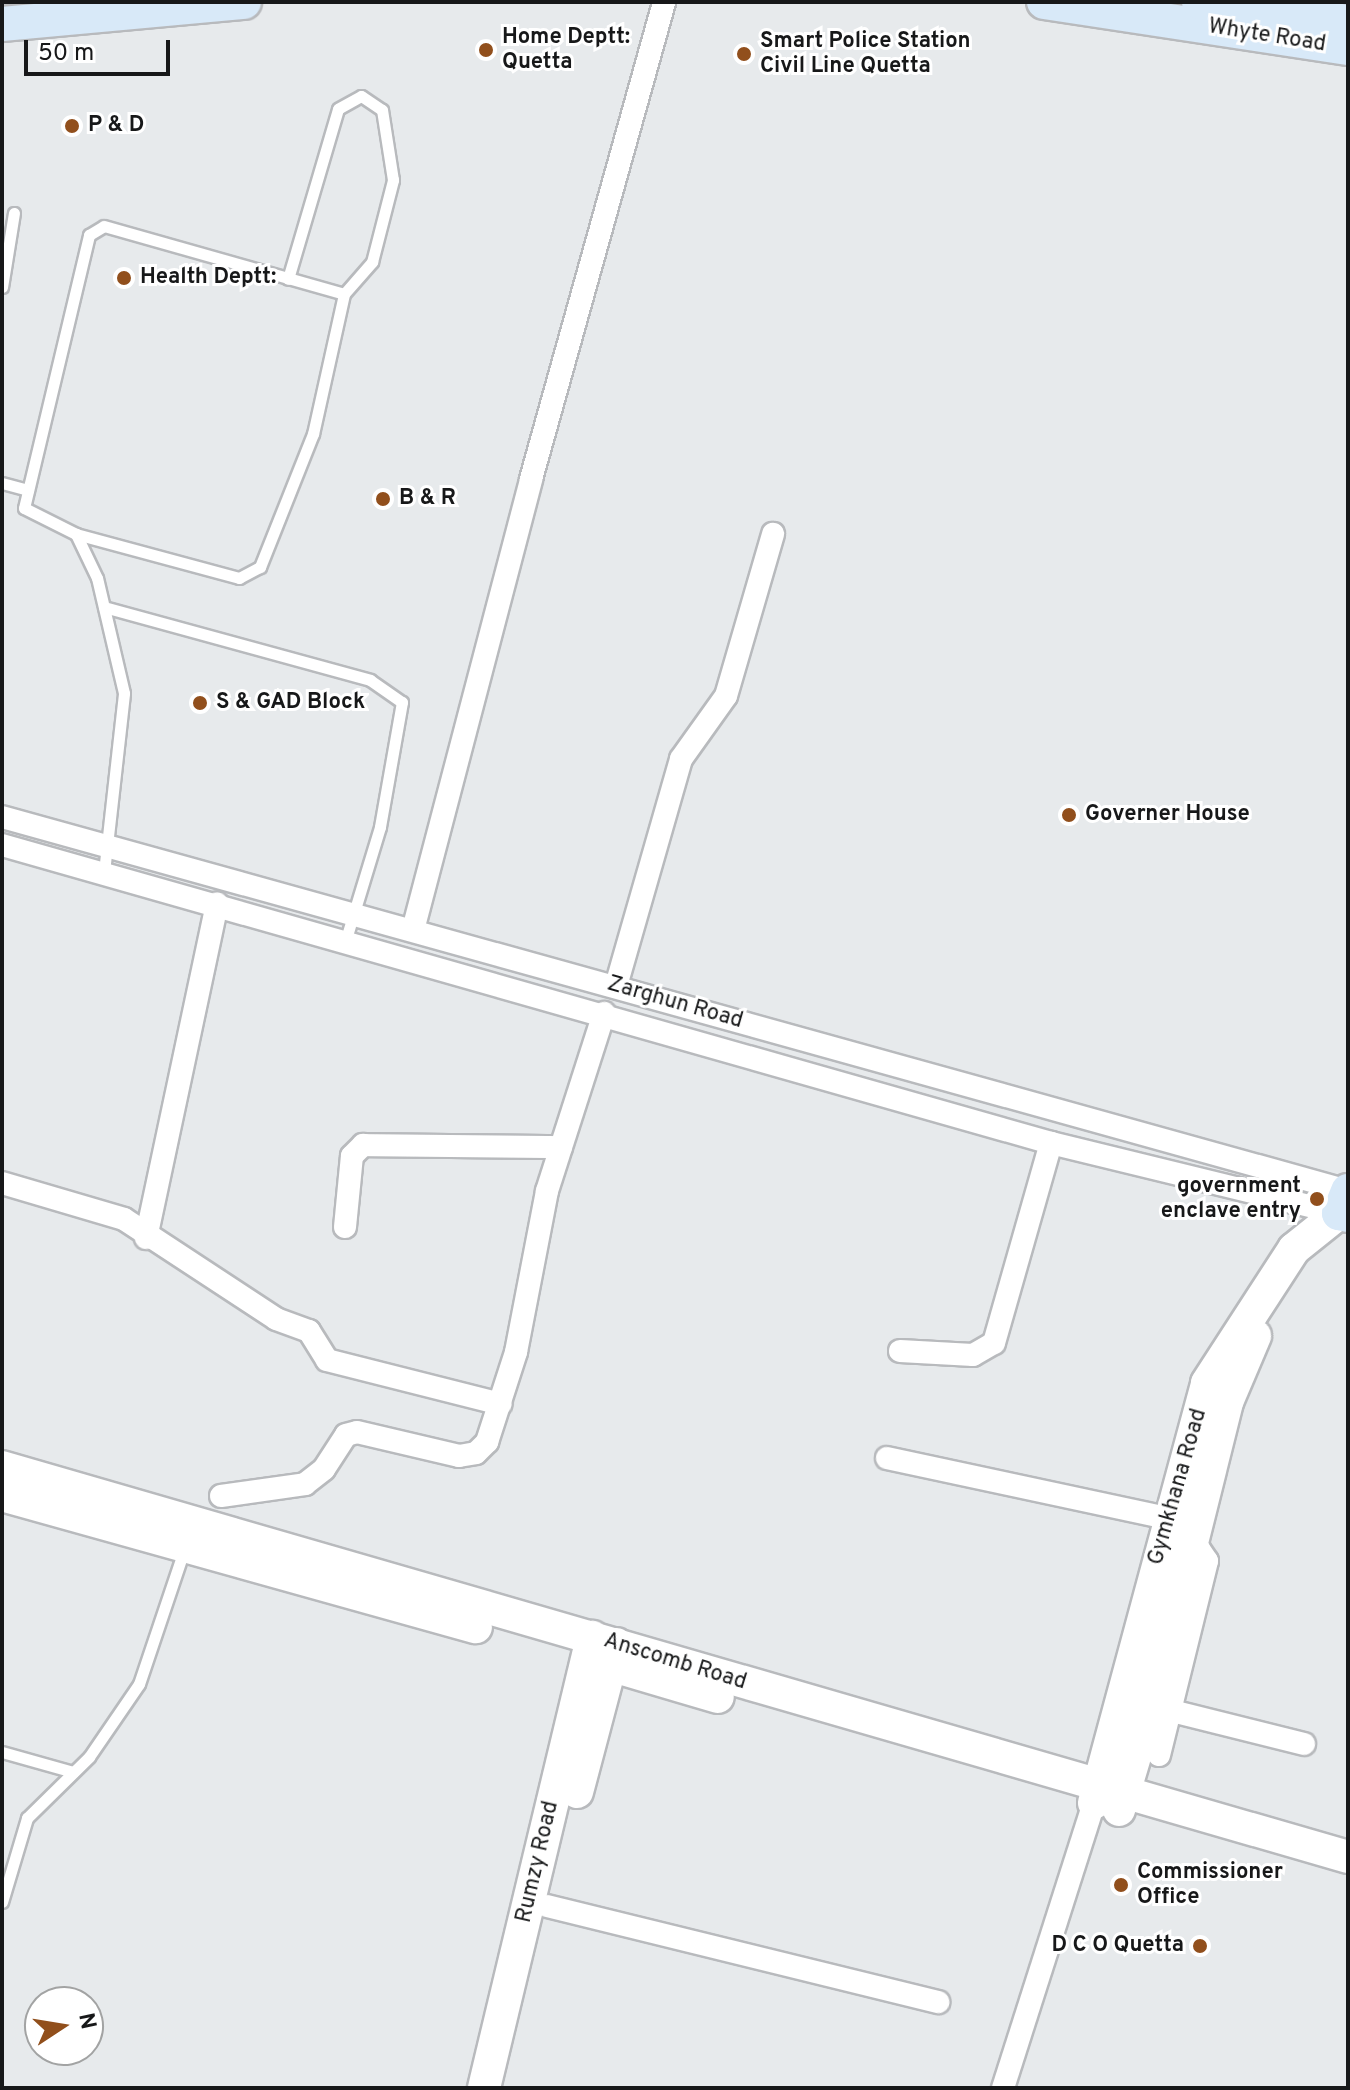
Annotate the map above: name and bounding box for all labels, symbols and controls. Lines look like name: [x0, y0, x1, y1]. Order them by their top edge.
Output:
street label: Whyte Road: [1206, 14, 1328, 58]
scale bar: [28, 24, 174, 74]
place label: Home Deptt: Quetta: [502, 24, 630, 76]
place label: Smart Police Station Civil Line Quetta: [760, 28, 970, 80]
text: 50 m: [38, 39, 94, 69]
marker: Home Deptt: Quetta: [477, 41, 495, 59]
marker: Smart Police Station Civil Line Quetta: [735, 45, 753, 63]
place label: P & D: [88, 113, 144, 139]
marker: P & D: [63, 117, 81, 135]
place label: Health Deptt:: [140, 265, 276, 291]
marker: Health Deptt:: [115, 269, 133, 287]
place label: B & R: [399, 486, 456, 512]
marker: B & R: [374, 490, 392, 508]
place label: S & GAD Block: [216, 690, 365, 716]
marker: S & GAD Block: [191, 694, 209, 712]
place label: Governer House: [1085, 802, 1250, 828]
marker: Governer House: [1060, 806, 1078, 824]
street label: Zarghun Road: [604, 971, 746, 1035]
place label: government enclave entry: [1161, 1173, 1301, 1224]
marker: government enclave entry: [1308, 1190, 1326, 1208]
street label: Gymkhana Road: [1143, 1406, 1213, 1568]
street label: Anscomb Road: [600, 1628, 750, 1696]
street label: Rumzy Road: [511, 1799, 565, 1925]
place label: Commissioner Office: [1137, 1859, 1283, 1910]
marker: Commissioner Office: [1112, 1876, 1130, 1894]
place label: D C O Quetta: [1052, 1933, 1184, 1959]
marker: D C O Quetta: [1191, 1937, 1209, 1955]
north arrow: [24, 1986, 104, 2066]
text: N: [71, 2011, 101, 2032]

